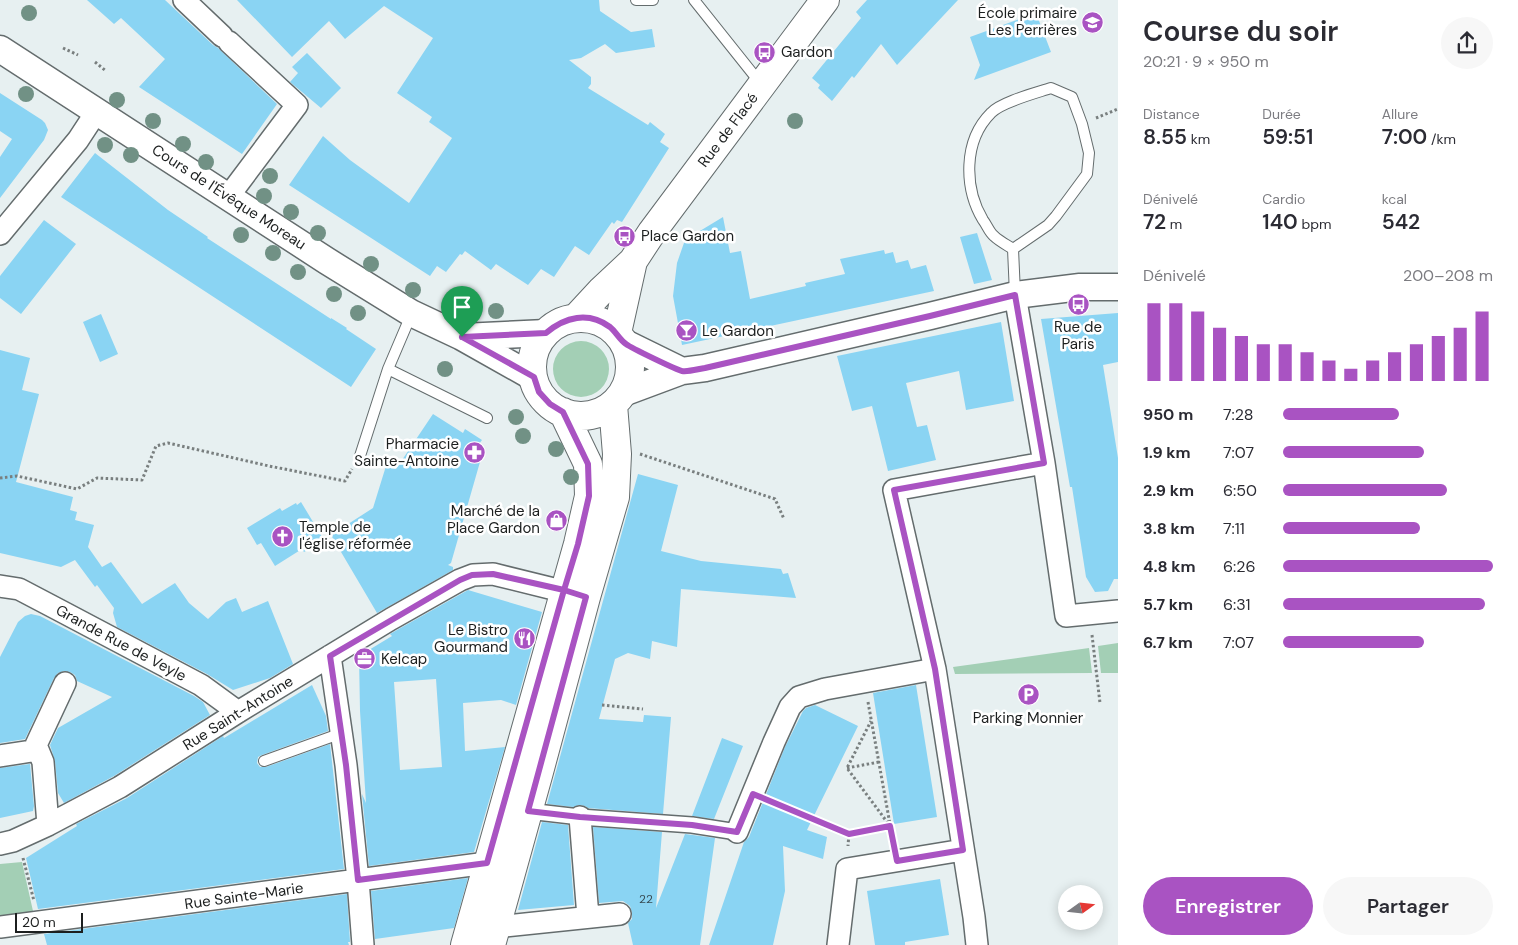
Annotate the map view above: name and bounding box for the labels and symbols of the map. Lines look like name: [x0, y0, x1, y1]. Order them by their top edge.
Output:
place label: École primaire Les Perrières: [978, 3, 1077, 40]
school or university icon: École primaire Les Perrières: [1081, 10, 1105, 34]
bus stop icon: Gardon: [753, 40, 777, 64]
place label: Gardon: [781, 42, 833, 62]
street label: Rue de Flacé: [693, 89, 763, 171]
street label: Cours de l'Évêque Moreau: [148, 140, 310, 254]
bus stop icon: Place Gardon: [613, 224, 637, 248]
place label: Place Gardon: [641, 226, 734, 246]
pin: [441, 286, 483, 337]
bus stop icon: Rue de Paris: [1066, 292, 1090, 316]
place label: Rue de Paris: [1054, 317, 1102, 354]
bar icon: Le Gardon: [674, 319, 698, 343]
place label: Le Gardon: [702, 321, 774, 341]
place label: Pharmacie Sainte-Antoine: [354, 434, 459, 471]
pharmacy icon: Pharmacie Sainte-Antoine: [463, 441, 487, 465]
place label: Marché de la Place Gardon: [447, 501, 540, 538]
shop icon: Marché de la Place Gardon: [544, 508, 568, 532]
place label: Temple de l'église réformée: [299, 517, 411, 554]
church icon: Temple de l'église réformée: [271, 524, 295, 548]
street label: Grande Rue de Veyle: [52, 600, 190, 686]
place label: Le Bistro Gourmand: [434, 620, 508, 657]
restaurant icon: Le Bistro Gourmand: [512, 627, 536, 651]
office icon: Kelcap: [353, 647, 377, 671]
place label: Kelcap: [381, 649, 427, 669]
street label: Rue Saint-Antoine: [179, 671, 297, 755]
parking icon: Parking Monnier: [1016, 683, 1040, 707]
place label: Parking Monnier: [973, 708, 1084, 728]
street label: Rue Sainte-Marie: [183, 878, 305, 914]
north arrow: [1058, 885, 1102, 930]
house number: 22: [639, 891, 653, 907]
scale bar: [15, 910, 82, 933]

